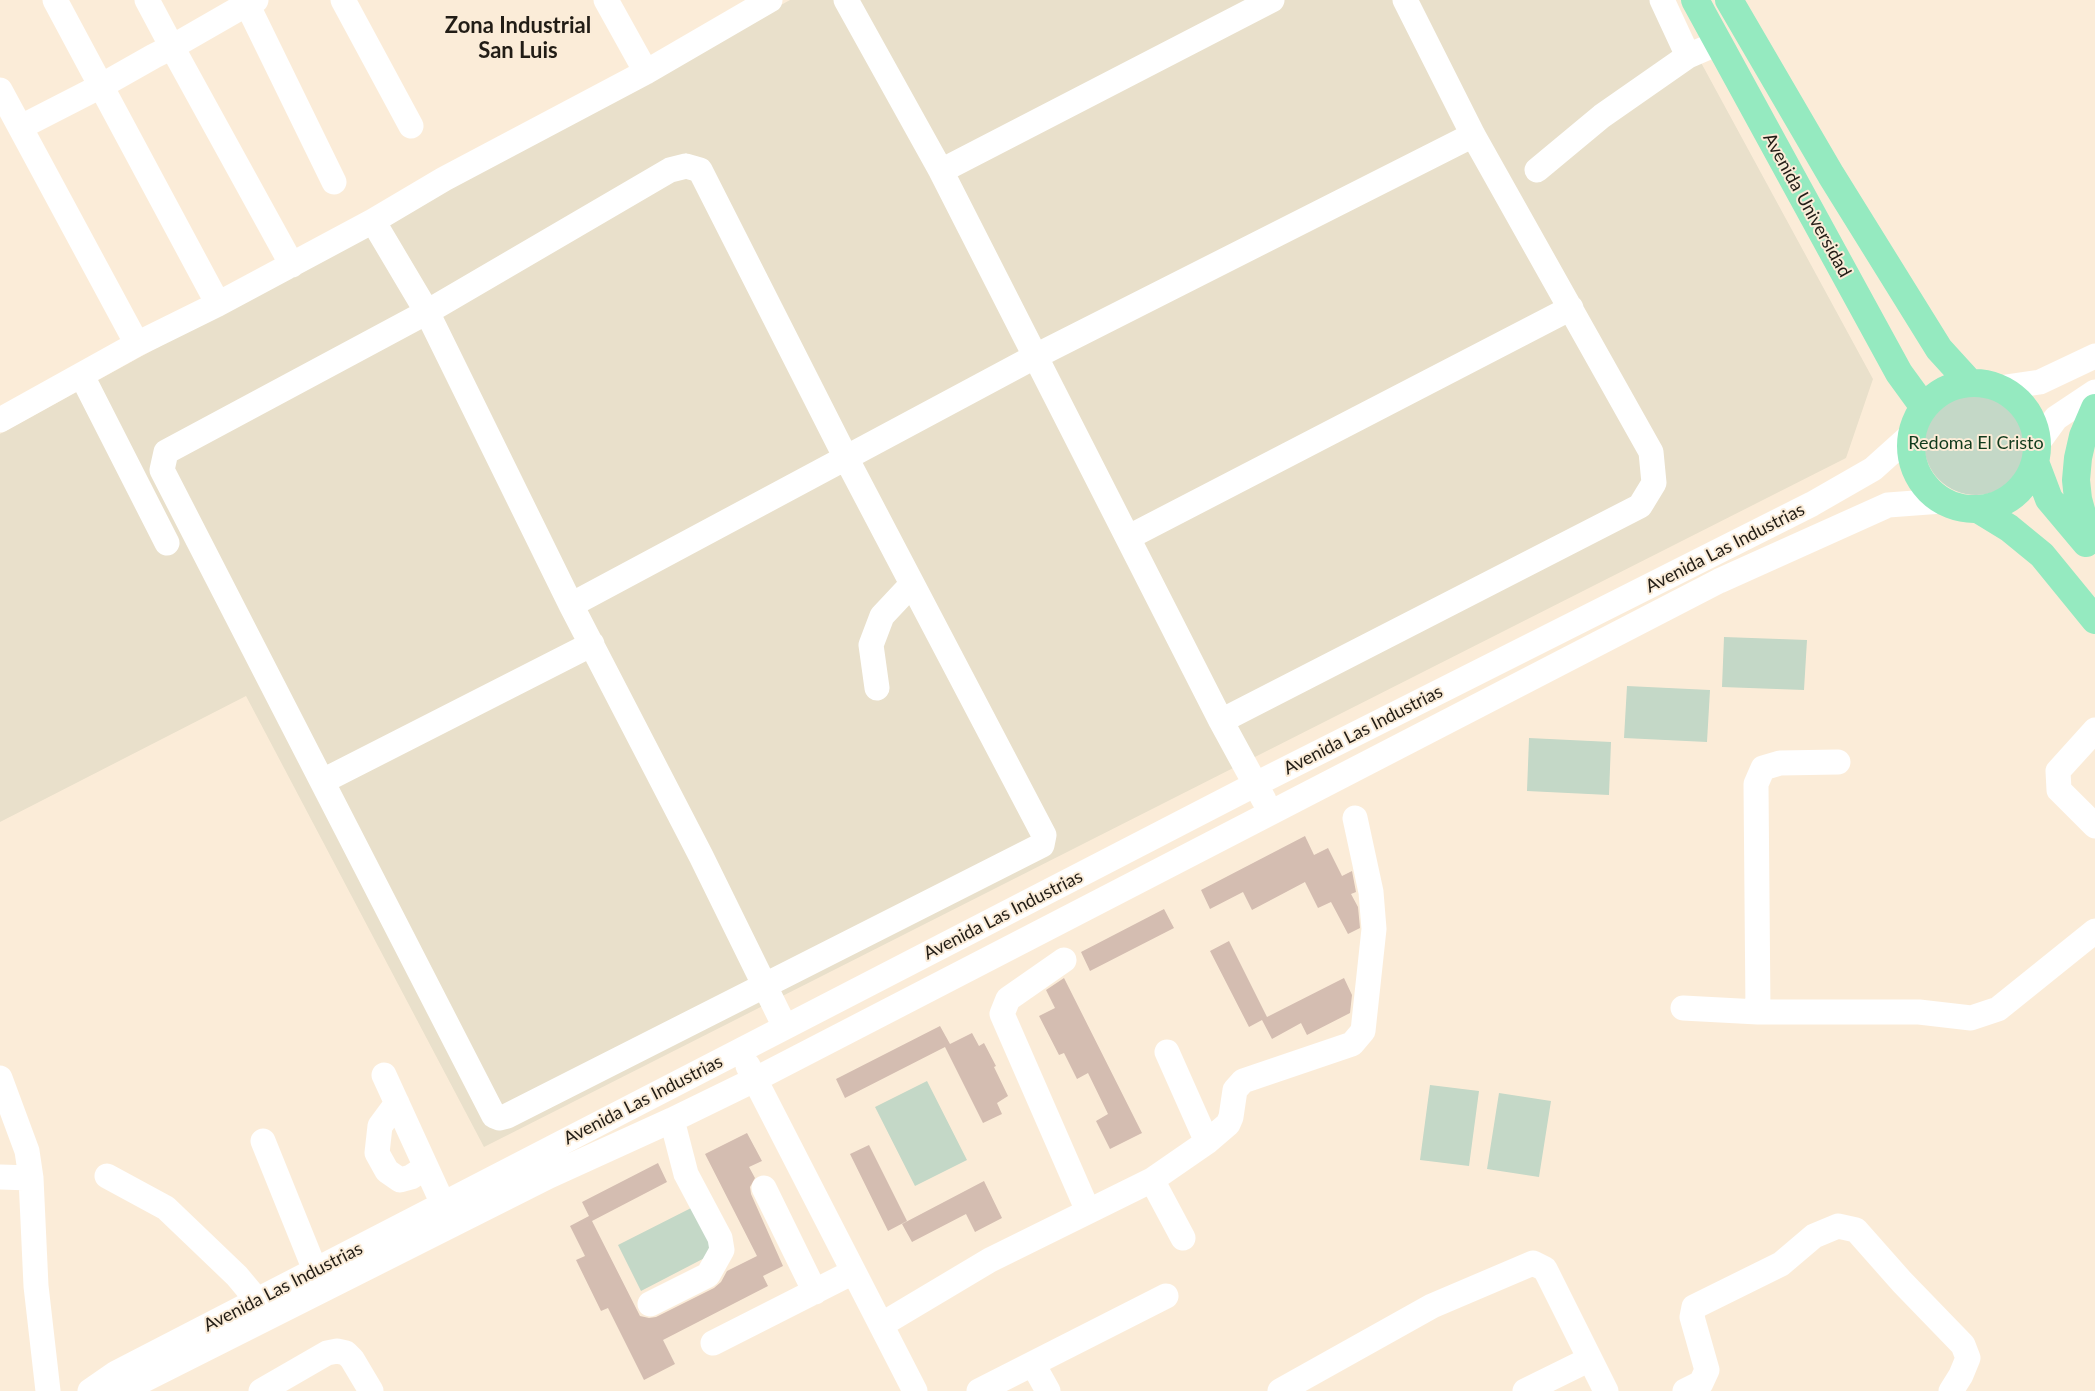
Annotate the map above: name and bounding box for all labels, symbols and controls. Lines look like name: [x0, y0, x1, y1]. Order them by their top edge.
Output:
district label: Zona Industrial San Luis: [445, 13, 591, 64]
street label: Avenida Universidad: [1758, 129, 1856, 281]
park label: Redoma El Cristo: [1908, 432, 2044, 454]
street label: Avenida Las Industrias: [1642, 499, 1808, 597]
street label: Avenida Las Industrias: [1280, 681, 1446, 779]
street label: Avenida Las Industrias: [920, 866, 1086, 964]
street label: Avenida Las Industrias: [560, 1051, 726, 1149]
street label: Avenida Las Industrias: [200, 1238, 366, 1336]

